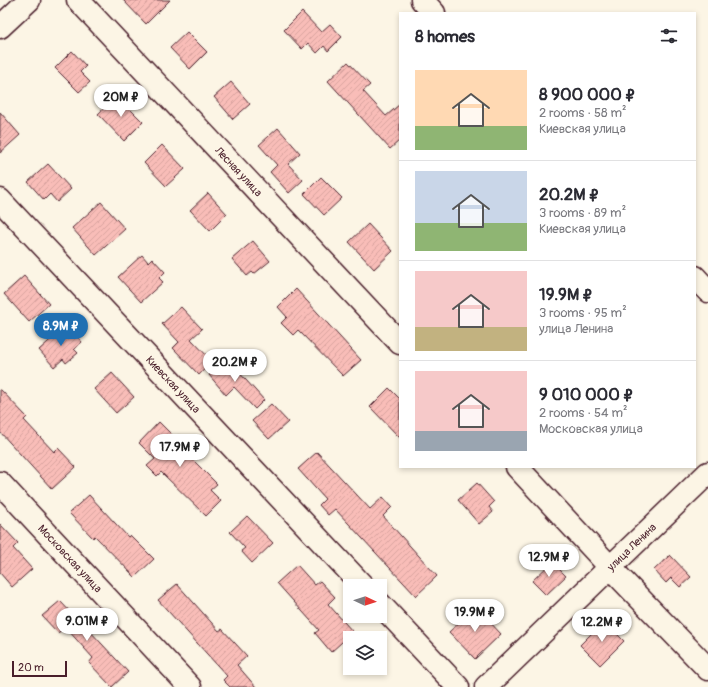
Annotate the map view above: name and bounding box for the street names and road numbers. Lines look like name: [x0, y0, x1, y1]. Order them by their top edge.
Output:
street label: Лесная улица: [211, 143, 265, 199]
street label: Киевская улица: [143, 353, 203, 416]
street label: улица Ленина: [604, 521, 659, 574]
street label: Московская улица: [35, 522, 105, 595]

